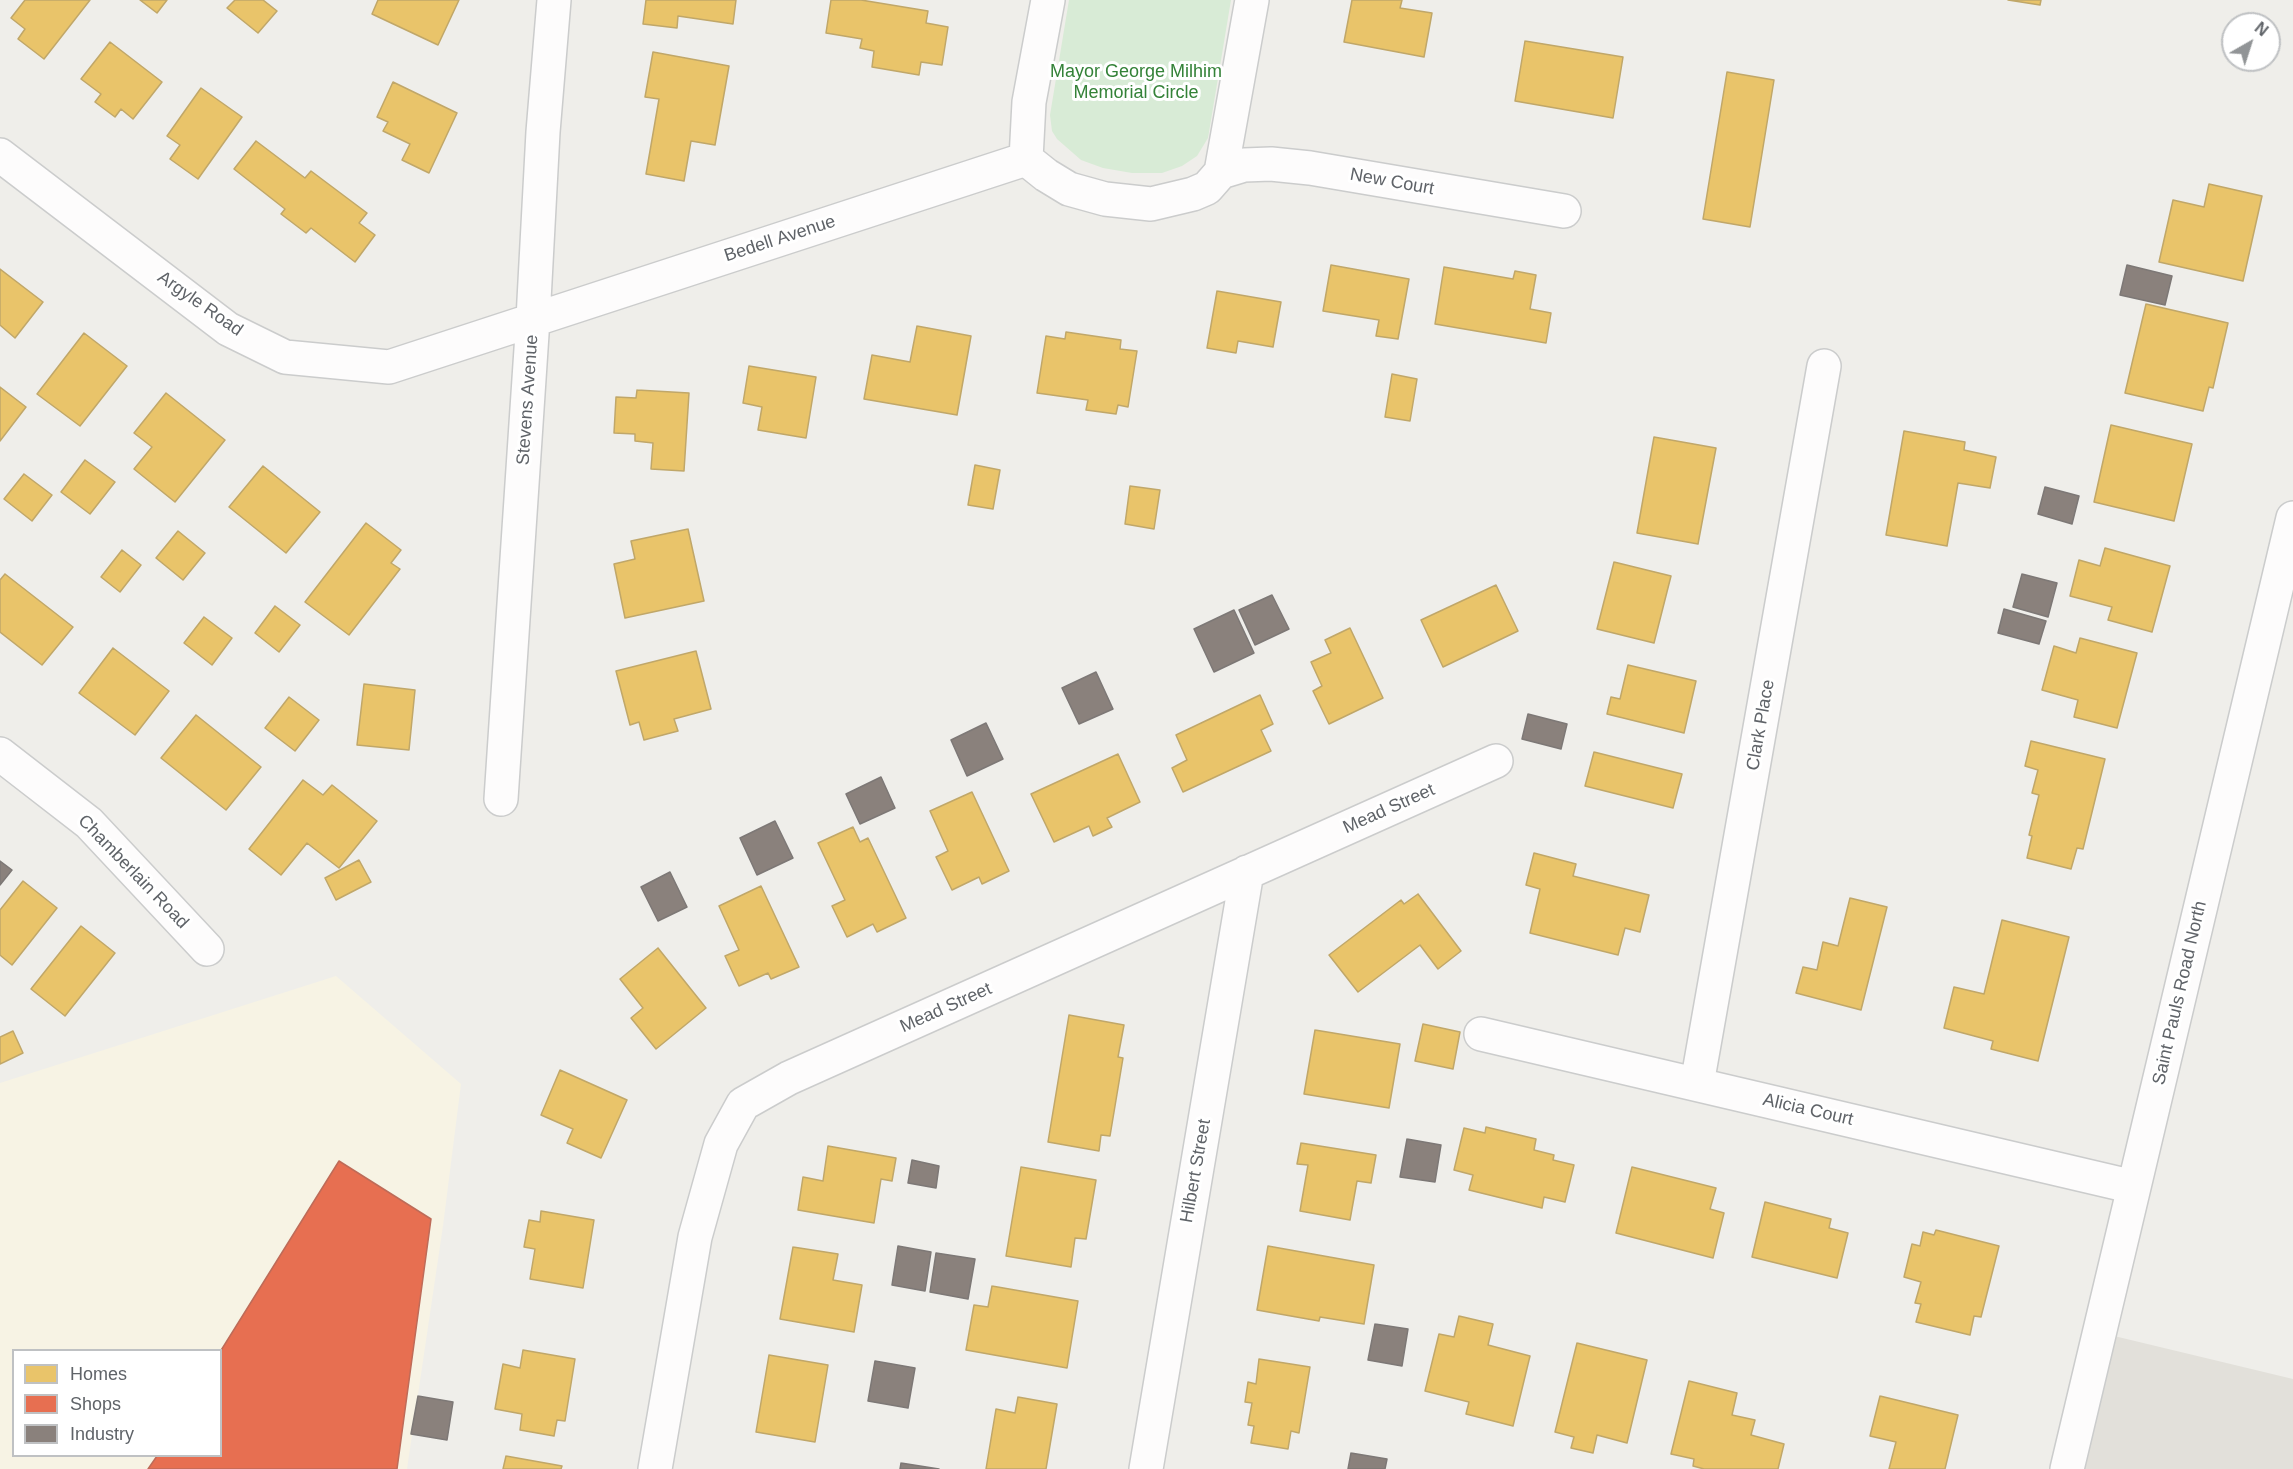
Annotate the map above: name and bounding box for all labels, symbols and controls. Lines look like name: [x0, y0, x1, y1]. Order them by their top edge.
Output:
north arrow: [2221, 12, 2281, 72]
text: N: [2252, 19, 2271, 39]
park label: Mayor George Milhim Memorial Circle: [1050, 61, 1222, 104]
street label: New Court: [1348, 164, 1436, 200]
street label: Bedell Avenue: [722, 211, 838, 267]
street label: Argyle Road: [153, 267, 247, 341]
street label: Stevens Avenue: [513, 334, 543, 466]
street label: Clark Place: [1742, 678, 1780, 772]
street label: Mead Street: [1340, 779, 1438, 839]
street label: Chamberlain Road: [73, 811, 193, 933]
street label: Saint Pauls Road North: [2148, 899, 2212, 1087]
street label: Mead Street: [897, 978, 995, 1038]
street label: Alicia Court: [1761, 1089, 1855, 1131]
street label: Hilbert Street: [1176, 1117, 1216, 1225]
legend: [12, 1349, 222, 1457]
text: Homes: [70, 1364, 127, 1384]
text: Shops: [70, 1394, 121, 1414]
text: Industry: [70, 1424, 134, 1444]

